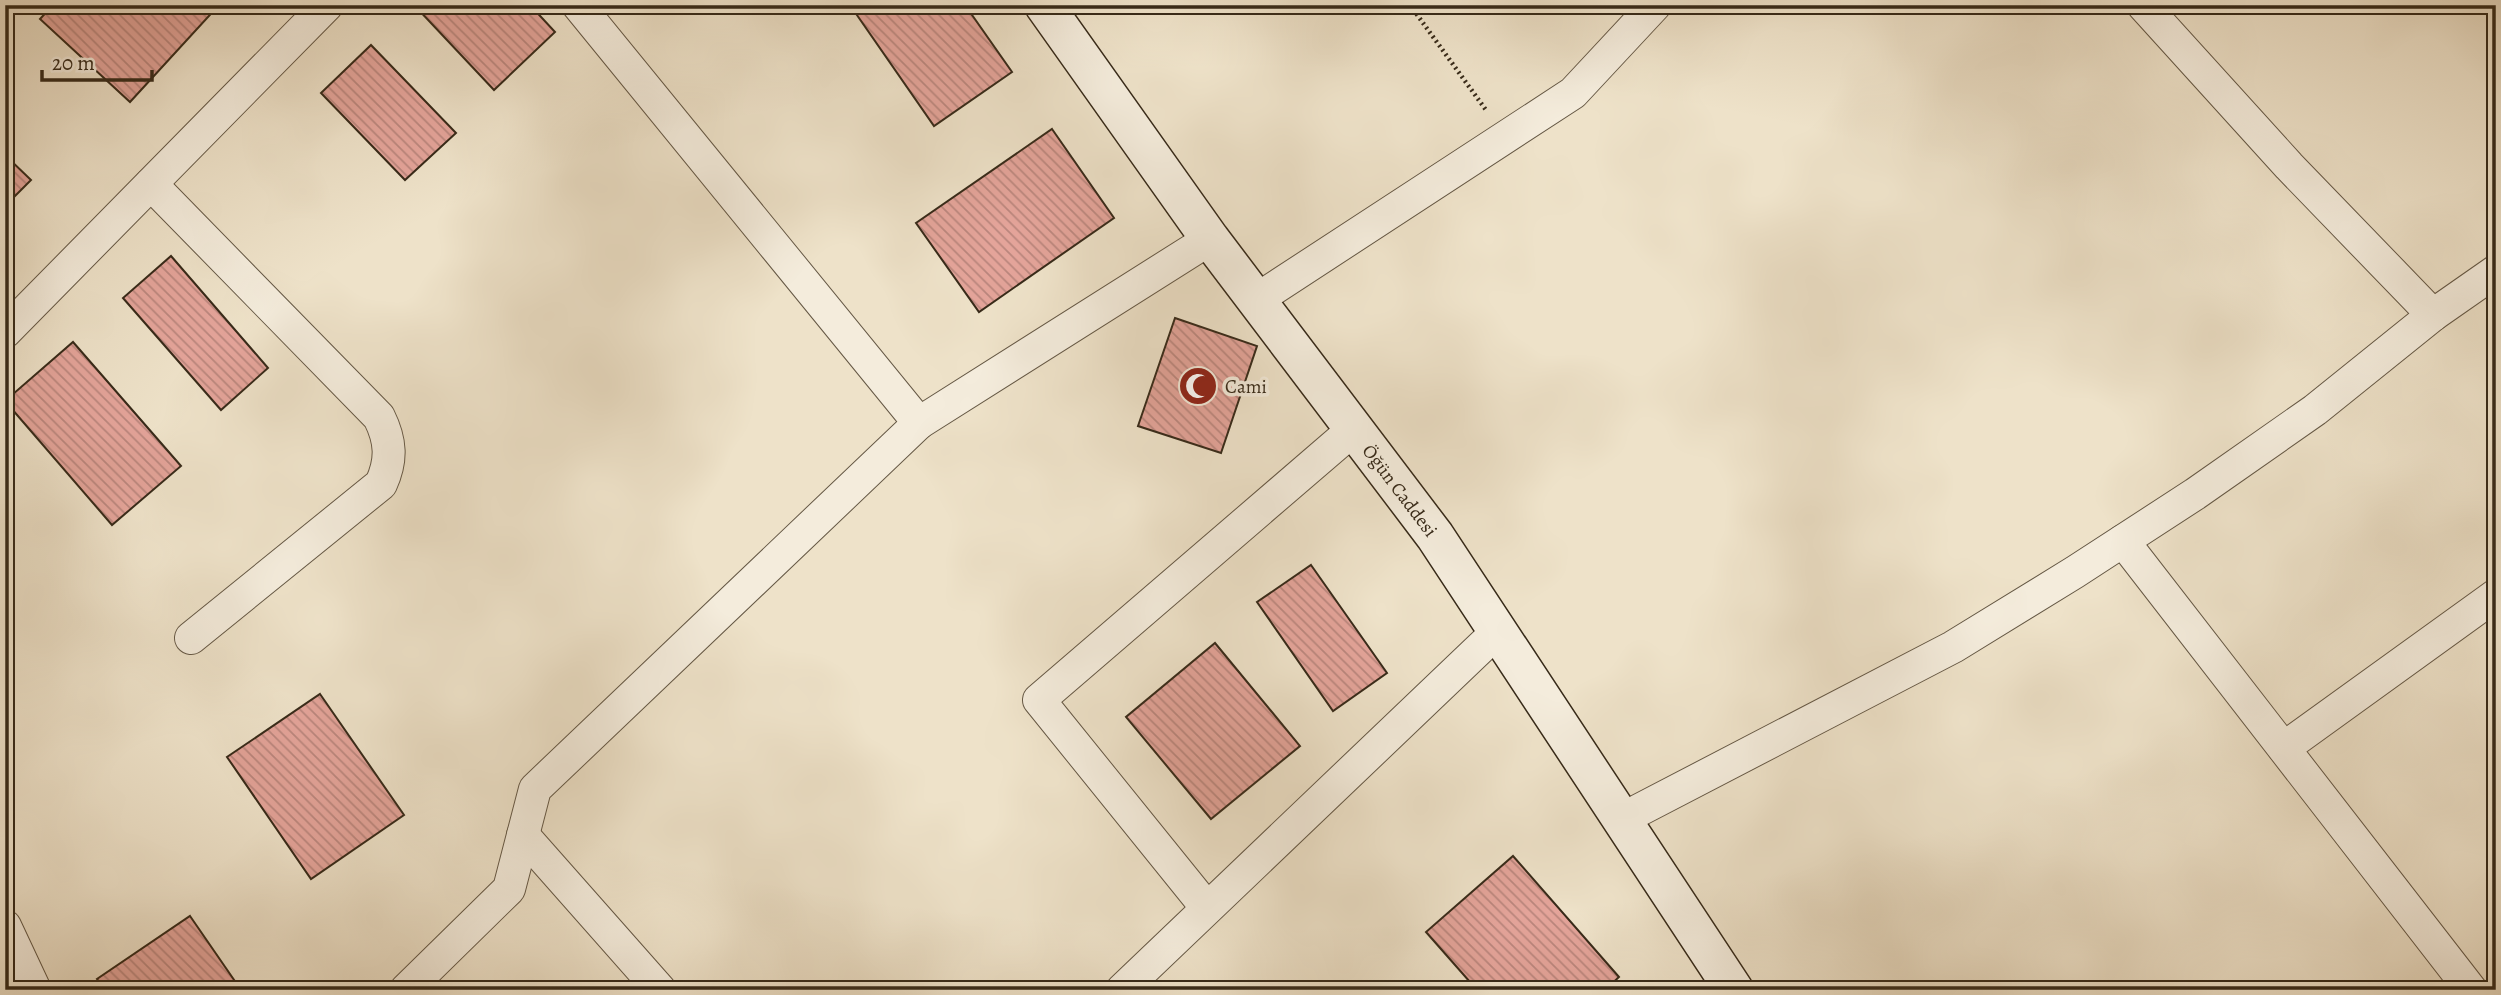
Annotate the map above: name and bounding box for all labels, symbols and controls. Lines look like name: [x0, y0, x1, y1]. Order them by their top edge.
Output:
scale bar: [42, 38, 152, 82]
text: 20 m: [52, 49, 95, 77]
mosque icon: Cami: [1177, 365, 1219, 407]
place label: Cami: [1225, 374, 1267, 400]
street label: Öğün Caddesi: [1356, 439, 1443, 542]

